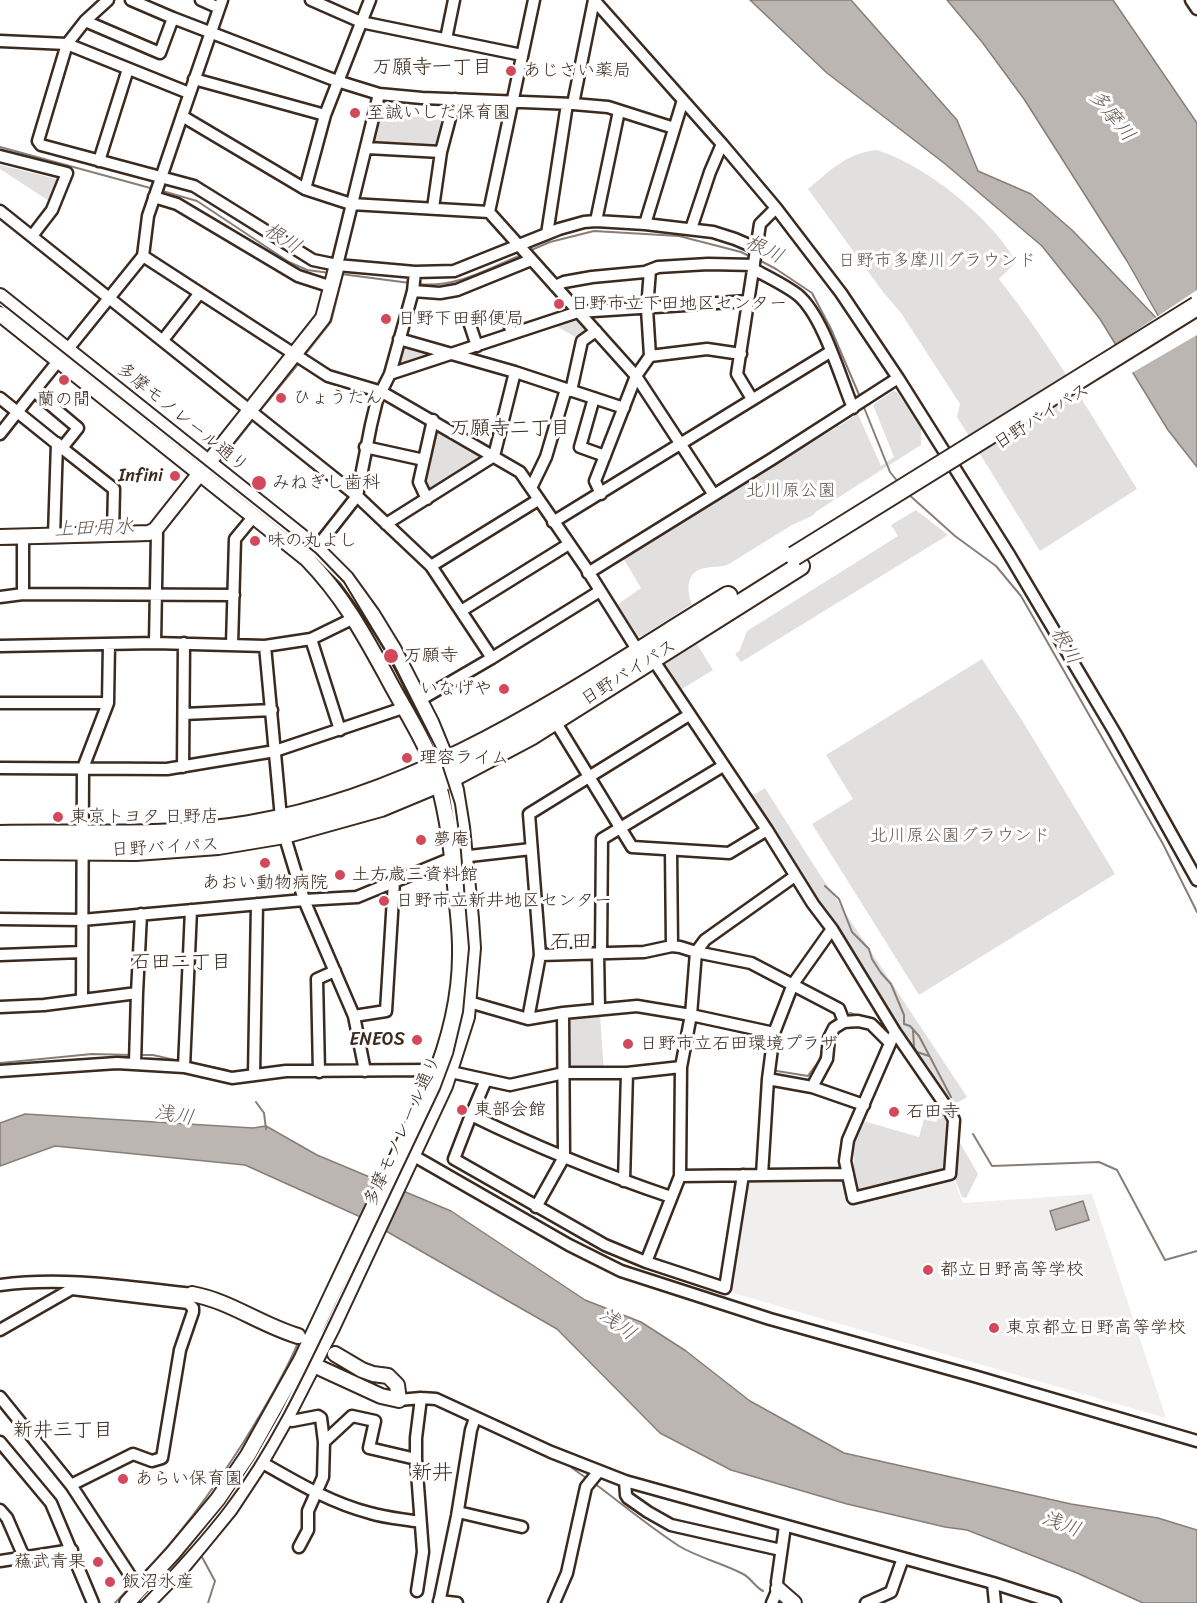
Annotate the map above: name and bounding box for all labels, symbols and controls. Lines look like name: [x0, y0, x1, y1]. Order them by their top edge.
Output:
district label: 万願寺一丁目: [372, 56, 492, 80]
place label: あじさい薬局: [523, 60, 631, 82]
marker: あじさい薬局: [504, 64, 518, 78]
water label: 多摩川: [1083, 85, 1139, 147]
place label: 至誠いしだ保育園: [367, 102, 511, 124]
marker: 至誠いしだ保育園: [348, 106, 362, 120]
water label: 根川: [259, 218, 305, 260]
water label: 根川: [741, 230, 787, 270]
park label: 日野市多摩川グラウンド: [838, 250, 1036, 272]
place label: 日野市立下田地区センター: [571, 293, 787, 315]
marker: 日野市立下田地区センター: [552, 297, 566, 311]
place label: 日野下田郵便局: [398, 308, 524, 330]
marker: 日野下田郵便局: [379, 312, 393, 326]
street label: 多摩モノレール通り: [112, 358, 252, 478]
marker: 蘭の間: [57, 373, 71, 387]
street label: 日野バイパス: [990, 379, 1094, 455]
place label: ひょうたん: [293, 387, 383, 409]
place label: 蘭の間: [37, 389, 91, 411]
marker: ひょうたん: [274, 391, 288, 405]
district label: 万願寺二丁目: [450, 417, 570, 441]
place label: Infini: [118, 465, 163, 487]
marker: Infini: [168, 469, 182, 483]
place label: みねぎし歯科: [272, 472, 380, 494]
marker: みねぎし歯科: [250, 474, 268, 492]
park label: 北川原公園: [746, 480, 836, 502]
water label: 上田用水: [54, 516, 134, 542]
place label: 味の丸よし: [267, 530, 357, 552]
marker: 味の丸よし: [248, 534, 262, 548]
water label: 根川: [1045, 623, 1085, 669]
street label: 日野バイパス: [577, 635, 681, 711]
place label: 万願寺: [404, 645, 458, 667]
marker: 万願寺: [382, 647, 400, 665]
place label: いなげや: [420, 678, 492, 700]
marker: いなげや: [497, 682, 511, 696]
place label: 理容ライム: [419, 747, 509, 769]
marker: 理容ライム: [400, 751, 414, 765]
place label: 東京トヨタ 日野店: [70, 806, 219, 828]
marker: 東京トヨタ 日野店: [51, 810, 65, 824]
park label: 北川原公園グラウンド: [870, 825, 1050, 847]
place label: 夢庵: [433, 829, 469, 851]
marker: 夢庵: [414, 833, 428, 847]
street label: 日野バイパス: [111, 834, 219, 862]
marker: あおい動物病院: [258, 856, 272, 870]
place label: 土方歳三資料館: [352, 864, 478, 886]
marker: 土方歳三資料館: [333, 868, 347, 882]
place label: あおい動物病院: [202, 872, 328, 894]
place label: 日野市立新井地区センター: [396, 890, 612, 912]
marker: 日野市立新井地区センター: [377, 894, 391, 908]
district label: 石田: [550, 930, 592, 956]
district label: 石田二丁目: [131, 951, 231, 975]
place label: ENEOS: [350, 1029, 405, 1051]
marker: ENEOS: [410, 1033, 424, 1047]
place label: 日野市立石田環境プラザ: [640, 1033, 838, 1055]
marker: 日野市立石田環境プラザ: [621, 1037, 635, 1051]
street label: 多摩モノレール通り: [360, 1052, 446, 1210]
place label: 東部会館: [474, 1099, 546, 1121]
water label: 浅川: [152, 1101, 196, 1131]
place label: 石田寺: [906, 1101, 960, 1123]
marker: 東部会館: [455, 1103, 469, 1117]
marker: 石田寺: [887, 1105, 901, 1119]
place label: 都立日野高等学校: [940, 1259, 1084, 1281]
marker: 都立日野高等学校: [921, 1263, 935, 1277]
water label: 浅川: [594, 1304, 640, 1346]
place label: 東京都立日野高等学校: [1006, 1317, 1186, 1339]
marker: 東京都立日野高等学校: [987, 1321, 1001, 1335]
district label: 新井三丁目: [13, 1419, 113, 1443]
district label: 新井: [411, 1461, 453, 1487]
place label: あらい保育園: [135, 1468, 243, 1490]
marker: あらい保育園: [116, 1472, 130, 1486]
water label: 浅川: [1038, 1507, 1084, 1543]
place label: 蘓武青果: [14, 1551, 86, 1573]
marker: 蘓武青果: [91, 1555, 105, 1569]
place label: 飯沼水産: [122, 1571, 194, 1593]
marker: 飯沼水産: [103, 1575, 117, 1589]

